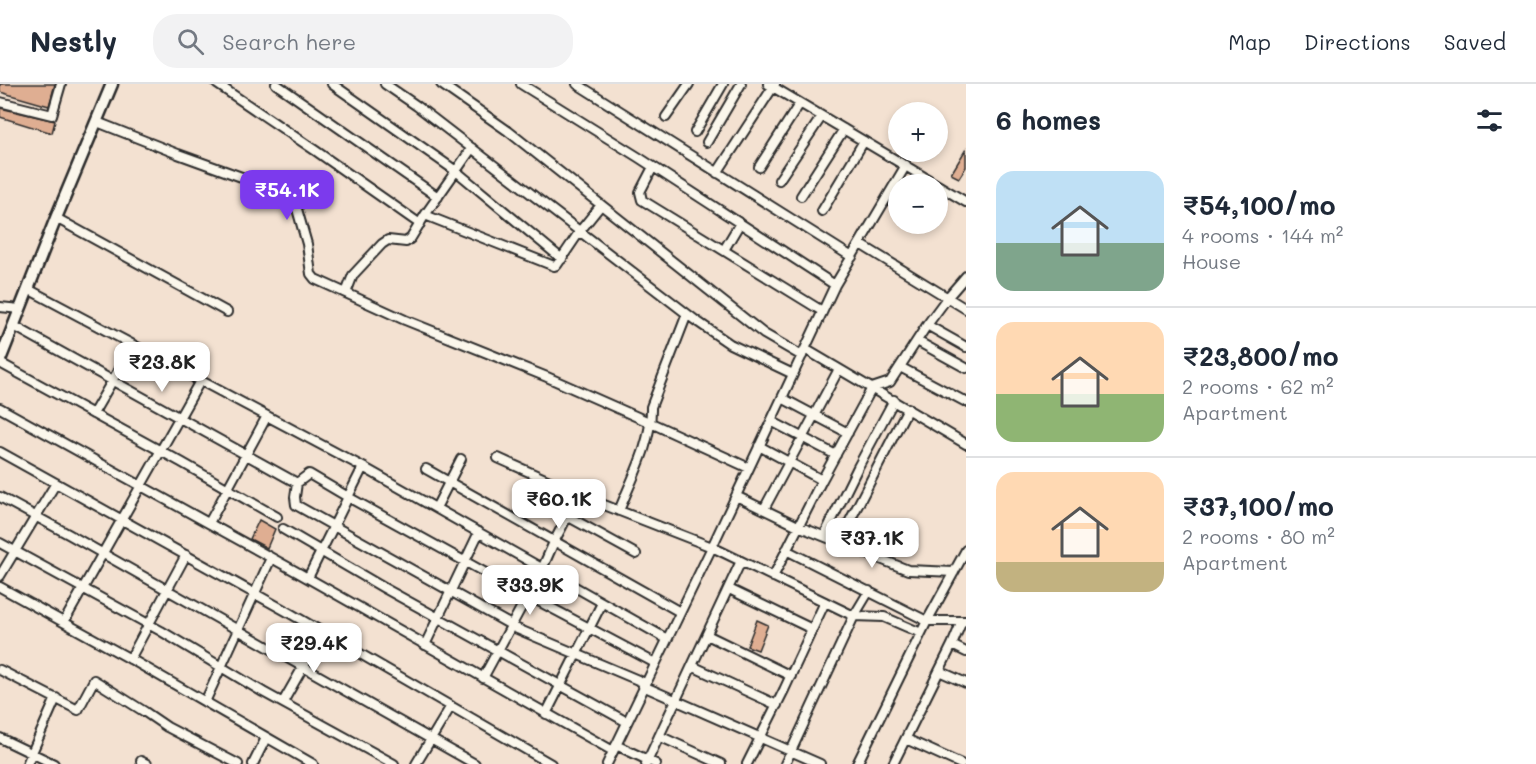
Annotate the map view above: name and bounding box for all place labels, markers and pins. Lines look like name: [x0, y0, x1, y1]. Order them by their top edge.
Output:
pin: ₹54.1K: [238, 170, 336, 221]
pin: ₹23.8K: [113, 342, 211, 393]
pin: ₹60.1K: [510, 479, 608, 530]
pin: ₹37.1K: [823, 518, 921, 569]
pin: ₹33.9K: [481, 565, 579, 616]
pin: ₹29.4K: [265, 623, 363, 674]

